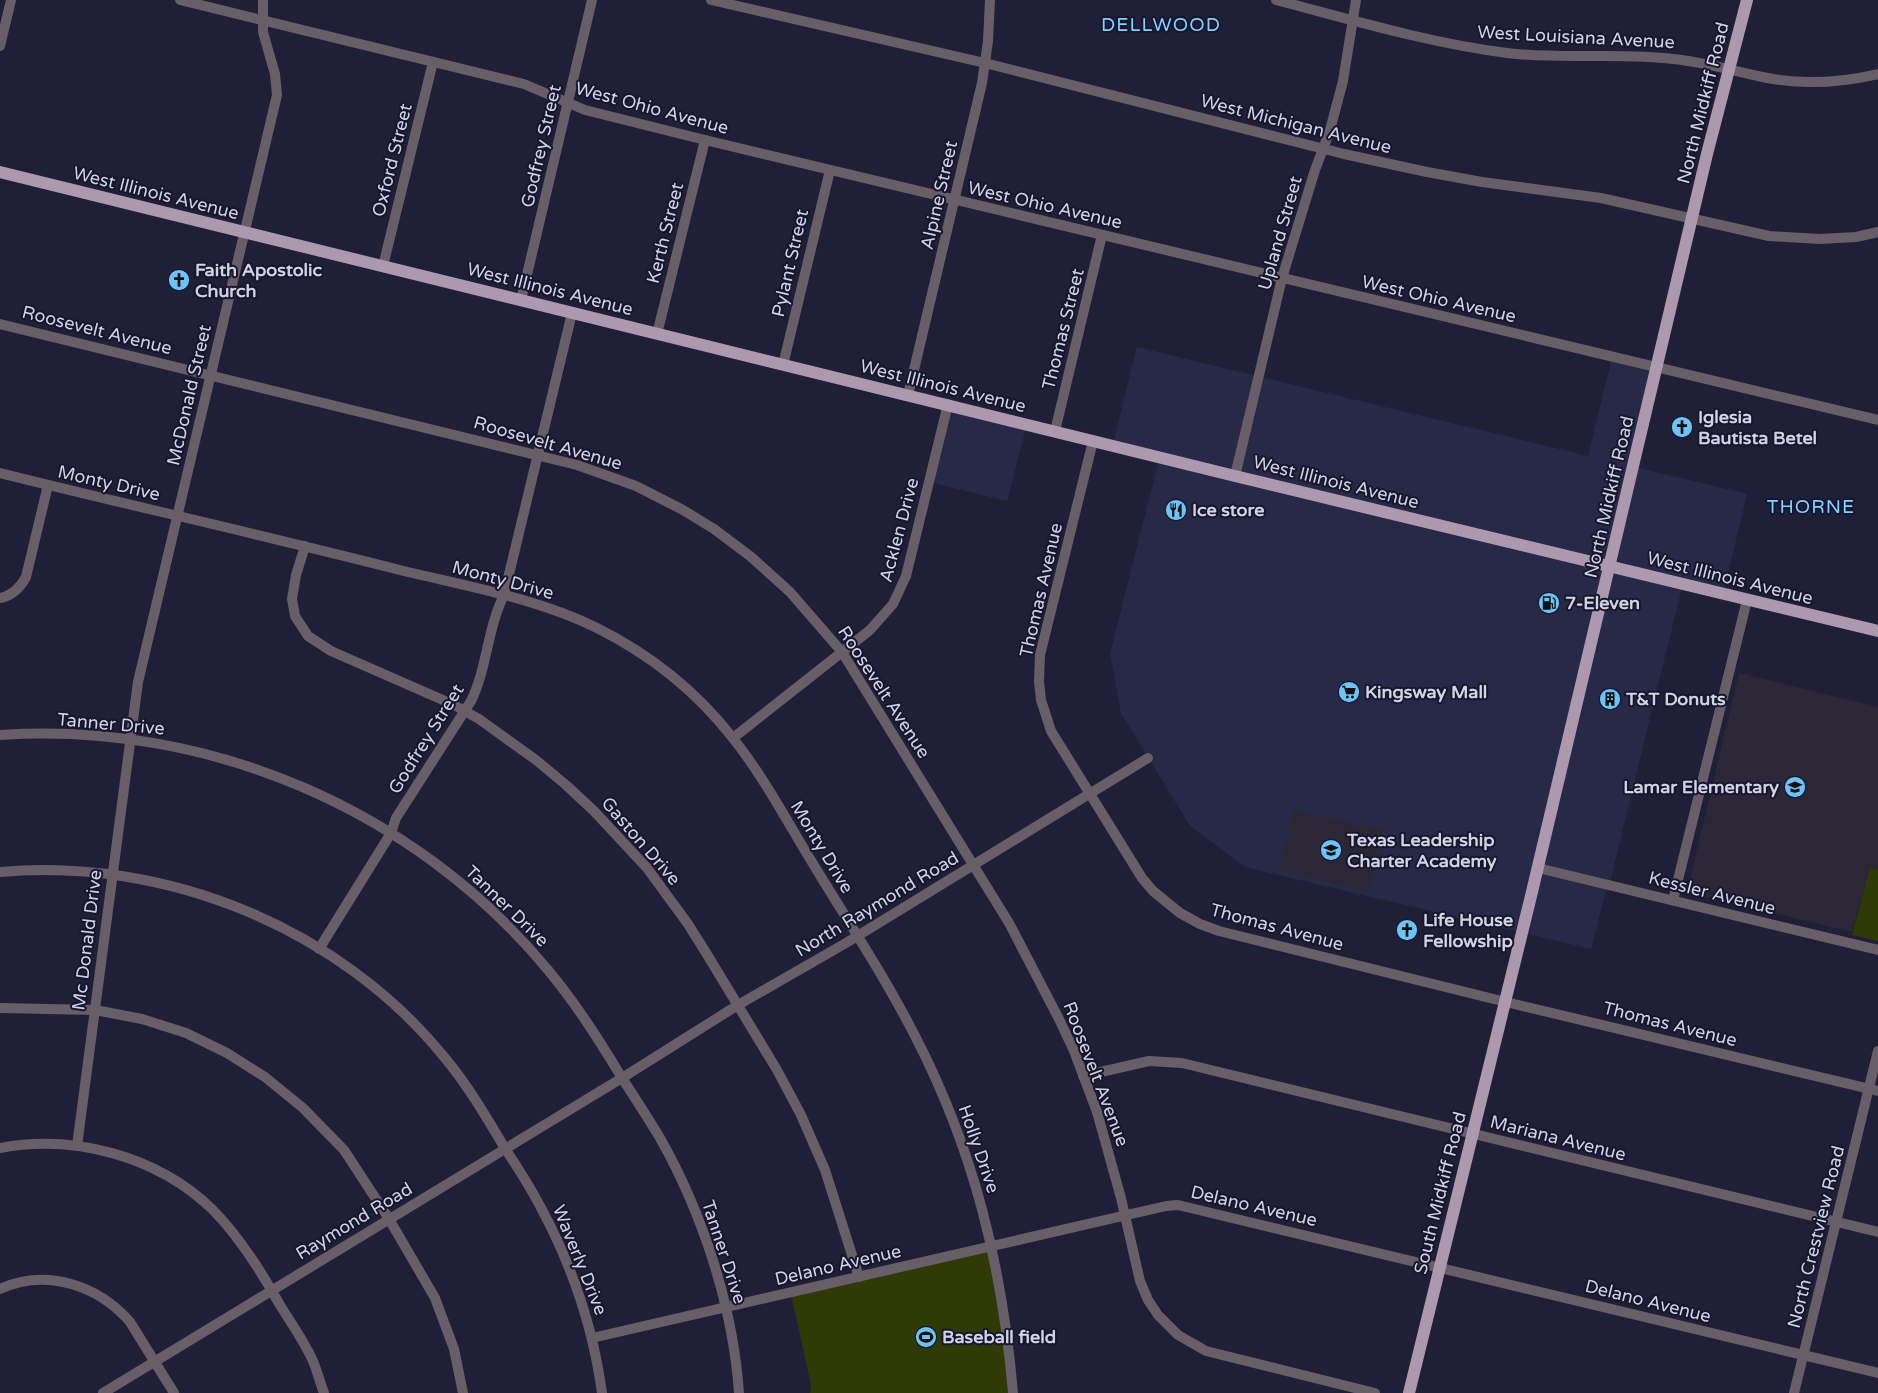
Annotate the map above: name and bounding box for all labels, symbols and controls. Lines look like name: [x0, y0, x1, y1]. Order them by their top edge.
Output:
district label: DELLWOOD: [1101, 14, 1221, 36]
street label: North Midkiff Road: [1672, 20, 1734, 186]
street label: West Louisiana Avenue: [1477, 21, 1675, 53]
street label: West Ohio Avenue: [573, 77, 731, 139]
street label: Godfrey Street: [516, 82, 566, 210]
street label: West Michigan Avenue: [1198, 90, 1394, 158]
street label: Oxford Street: [367, 101, 417, 219]
street label: Alpine Street: [916, 138, 962, 252]
street label: West Illinois Avenue: [71, 162, 241, 224]
street label: Upland Street: [1253, 173, 1307, 293]
street label: West Ohio Avenue: [966, 177, 1124, 233]
street label: Kerth Street: [642, 180, 688, 286]
street label: Pylant Street: [767, 207, 813, 319]
street label: West Illinois Avenue: [465, 258, 635, 320]
place label: Faith Apostolic Church: [195, 259, 323, 302]
street label: Thomas Street: [1037, 266, 1089, 392]
church icon: Faith Apostolic Church: [167, 268, 191, 292]
street label: West Ohio Avenue: [1360, 271, 1518, 327]
street label: Roosevelt Avenue: [20, 301, 174, 359]
street label: McDonald Street: [162, 322, 216, 468]
street label: West Illinois Avenue: [858, 355, 1028, 417]
place label: Iglesia Bautista Betel: [1698, 406, 1817, 449]
street label: Roosevelt Avenue: [471, 411, 625, 475]
street label: North Midkiff Road: [1580, 414, 1638, 580]
church icon: Iglesia Bautista Betel: [1670, 415, 1694, 439]
street label: West Illinois Avenue: [1251, 451, 1421, 513]
street label: Monty Drive: [56, 461, 162, 505]
street label: Acklen Drive: [874, 475, 924, 585]
district label: THORNE: [1767, 496, 1855, 518]
restaurant icon: Ice store: [1164, 498, 1188, 522]
place label: Ice store: [1192, 499, 1264, 521]
street label: Thomas Avenue: [1015, 521, 1067, 659]
street label: West Illinois Avenue: [1645, 547, 1815, 609]
street label: Monty Drive: [450, 556, 556, 604]
fuel station icon: 7-Eleven: [1537, 591, 1561, 615]
place label: 7-Eleven: [1565, 592, 1640, 614]
street label: Roosevelt Avenue: [833, 622, 935, 762]
street label: Godfrey Street: [383, 680, 469, 798]
supermarket icon: Kingsway Mall: [1337, 680, 1361, 704]
place label: Kingsway Mall: [1365, 681, 1487, 703]
building icon: T&T Donuts: [1598, 687, 1622, 711]
place label: T&T Donuts: [1625, 688, 1726, 710]
street label: Tanner Drive: [56, 708, 166, 740]
school or university icon: Lamar Elementary: [1783, 775, 1807, 799]
place label: Lamar Elementary: [1623, 776, 1779, 798]
street label: Gaston Drive: [597, 792, 685, 890]
street label: Monty Drive: [786, 797, 858, 897]
place label: Texas Leadership Charter Academy: [1346, 829, 1497, 872]
school or university icon: Texas Leadership Charter Academy: [1319, 838, 1343, 862]
street label: North Raymond Road: [791, 846, 963, 962]
street label: Tanner Drive: [461, 861, 553, 951]
street label: Kessler Avenue: [1646, 867, 1778, 919]
street label: Mc Donald Drive: [67, 868, 107, 1012]
street label: Thomas Avenue: [1208, 899, 1346, 955]
place label: Life House Fellowship: [1423, 909, 1513, 952]
church icon: Life House Fellowship: [1395, 918, 1419, 942]
street label: Thomas Avenue: [1601, 997, 1739, 1051]
street label: Roosevelt Avenue: [1058, 998, 1134, 1150]
street label: Holly Drive: [954, 1102, 1004, 1196]
street label: South Midkiff Road: [1409, 1109, 1471, 1277]
street label: Mariana Avenue: [1488, 1110, 1628, 1166]
street label: North Crestview Road: [1783, 1143, 1849, 1331]
street label: Raymond Road: [292, 1178, 416, 1264]
street label: Delano Avenue: [1189, 1181, 1319, 1231]
street label: Tanner Drive: [697, 1197, 751, 1307]
street label: Waverly Drive: [548, 1202, 612, 1318]
street label: Delano Avenue: [773, 1240, 903, 1290]
street label: Delano Avenue: [1583, 1275, 1713, 1327]
sports icon: Baseball field: [914, 1325, 938, 1349]
place label: Baseball field: [942, 1326, 1056, 1348]

